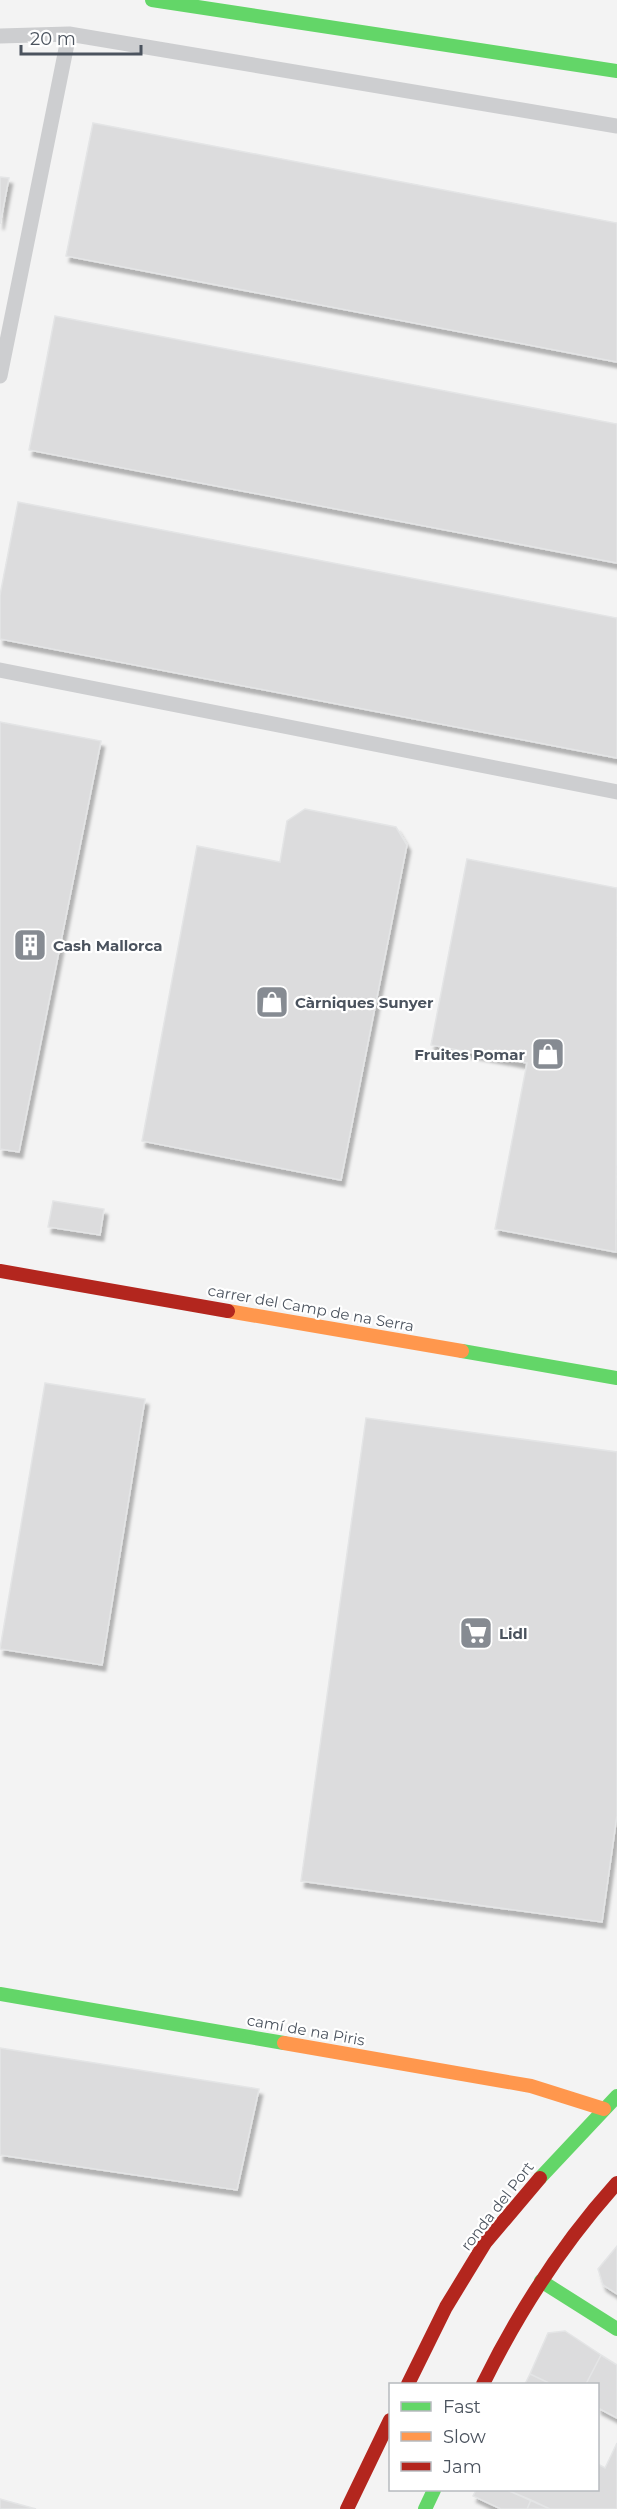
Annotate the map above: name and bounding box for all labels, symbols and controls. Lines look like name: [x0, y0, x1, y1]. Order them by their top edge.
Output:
scale bar: [21, 18, 141, 56]
text: 20 m: [30, 28, 76, 50]
building icon: Cash Mallorca: [12, 927, 48, 963]
place label: Cash Mallorca: [53, 936, 163, 955]
shop icon: Càrniques Sunyer: [254, 984, 290, 1020]
place label: Càrniques Sunyer: [295, 993, 434, 1012]
shop icon: Fruites Pomar: [530, 1036, 566, 1072]
place label: Fruites Pomar: [414, 1045, 526, 1064]
street label: carrer del Camp de na Serra: [206, 1280, 416, 1336]
supermarket icon: Lidl: [458, 1615, 494, 1651]
place label: Lidl: [499, 1624, 527, 1643]
street label: camí de na Piris: [246, 2010, 366, 2050]
street label: ronda del Port: [456, 2158, 538, 2254]
legend: [389, 2383, 599, 2491]
text: Fast: [443, 2396, 481, 2418]
text: Slow: [443, 2426, 486, 2448]
text: Jam: [442, 2456, 482, 2478]

